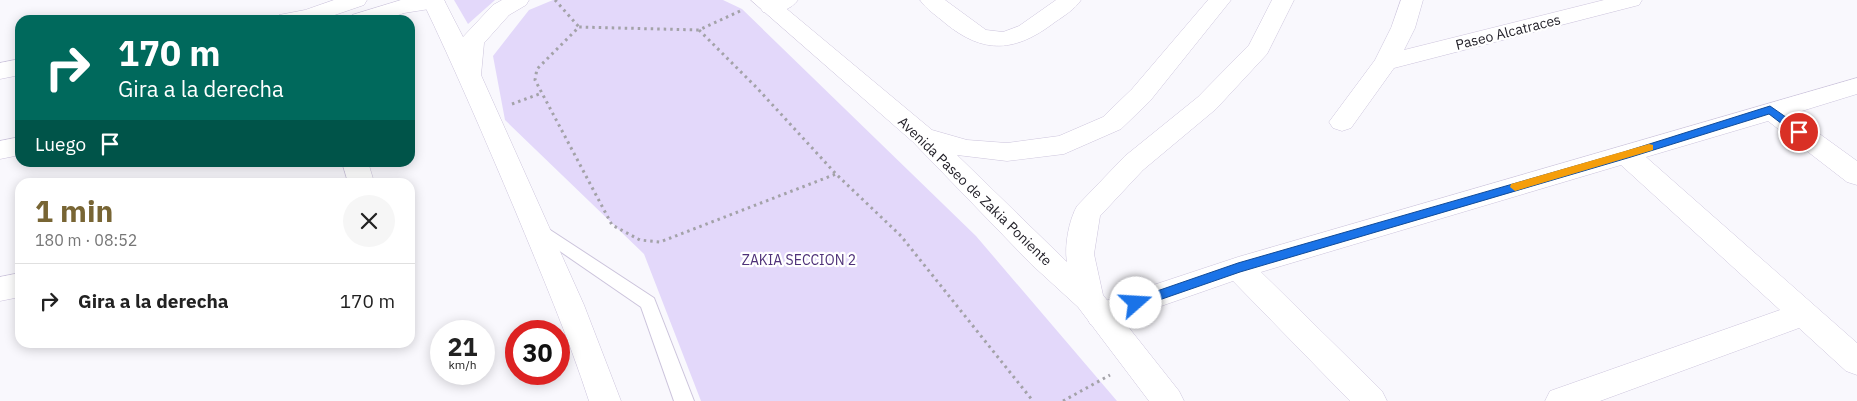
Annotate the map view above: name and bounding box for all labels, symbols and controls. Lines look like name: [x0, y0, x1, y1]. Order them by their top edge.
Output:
street label: Paseo Alcatraces: [1454, 10, 1563, 54]
text: 170 m: [118, 30, 221, 76]
icon: right: [35, 35, 100, 100]
text: Gira a la derecha: [118, 74, 284, 103]
pin: [1778, 111, 1820, 153]
street label: Avenida Paseo de Zakia Poniente: [894, 113, 1056, 270]
icon: arrive: [1785, 118, 1813, 146]
icon: arrive: [96, 130, 124, 158]
text: Luego: [35, 132, 86, 156]
text: 1 min: [35, 191, 113, 230]
button: close: [343, 195, 395, 247]
text: 180 m · 08:52: [35, 230, 137, 250]
park label: ZAKIA SECCION 2: [742, 251, 856, 269]
position arrow: [1109, 276, 1161, 328]
icon: right: [35, 287, 63, 315]
text: Gira a la derecha: [78, 289, 229, 313]
text: 170 m: [340, 289, 395, 313]
speed limit sign: 30: [505, 320, 570, 385]
text: 21: [447, 330, 478, 363]
text: km/h: [448, 357, 477, 372]

